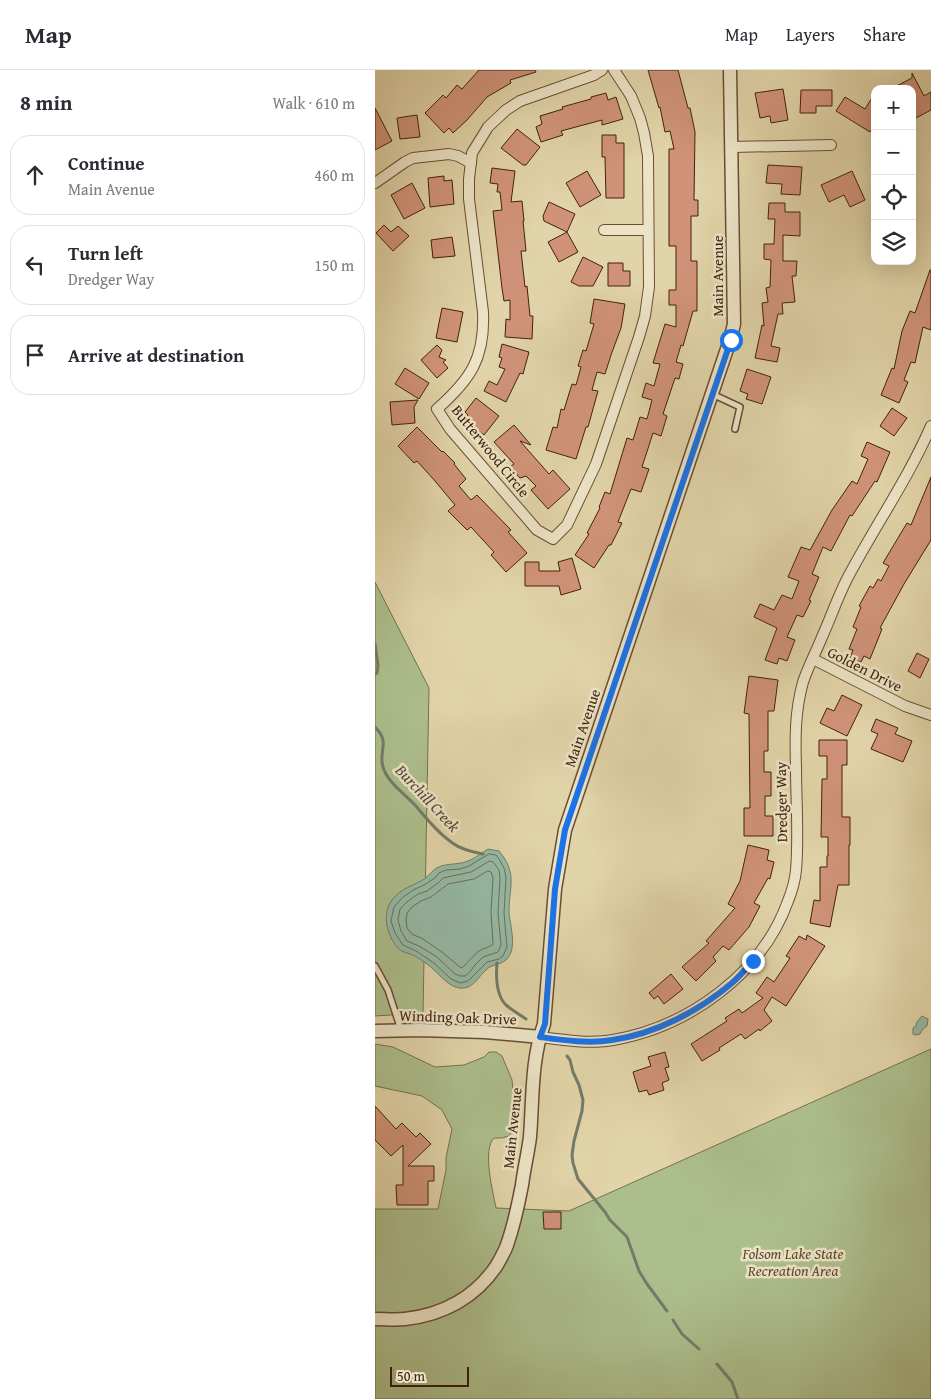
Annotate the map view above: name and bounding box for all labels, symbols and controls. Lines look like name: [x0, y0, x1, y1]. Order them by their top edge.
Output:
text: Map: [25, 17, 72, 52]
text: Map: [725, 21, 758, 48]
text: Layers: [786, 21, 835, 48]
text: Share: [863, 21, 906, 48]
map controls: [871, 85, 916, 265]
button: +: [871, 85, 916, 130]
text: 8 min: [20, 87, 72, 118]
text: Walk · 610 m: [272, 91, 355, 115]
button: −: [871, 130, 916, 175]
text: Continue: [68, 149, 145, 177]
icon: ahead: [21, 161, 49, 189]
text: 460 m: [314, 163, 354, 187]
button: locate: [871, 175, 916, 220]
text: Main Avenue: [68, 177, 155, 201]
button: layers: [871, 220, 916, 265]
street label: Main Avenue: [707, 235, 728, 317]
text: Turn left: [68, 239, 143, 267]
icon: left: [21, 251, 49, 279]
text: 150 m: [314, 253, 354, 277]
text: Dredger Way: [68, 267, 154, 291]
route start: [720, 329, 743, 352]
icon: arrive: [21, 341, 49, 369]
text: Arrive at destination: [68, 341, 244, 369]
street label: Butterwood Circle: [447, 400, 535, 502]
street label: Golden Drive: [824, 641, 906, 697]
street label: Main Avenue: [559, 686, 605, 770]
water label: Burchill Creek: [390, 758, 466, 838]
street label: Dredger Way: [770, 761, 792, 843]
route end: [742, 950, 765, 973]
street label: Winding Oak Drive: [399, 1004, 517, 1030]
street label: Main Avenue: [497, 1086, 527, 1170]
park label: Folsom Lake State Recreation Area: [742, 1243, 843, 1281]
scale bar: [390, 1364, 469, 1387]
text: 50 m: [397, 1366, 425, 1386]

